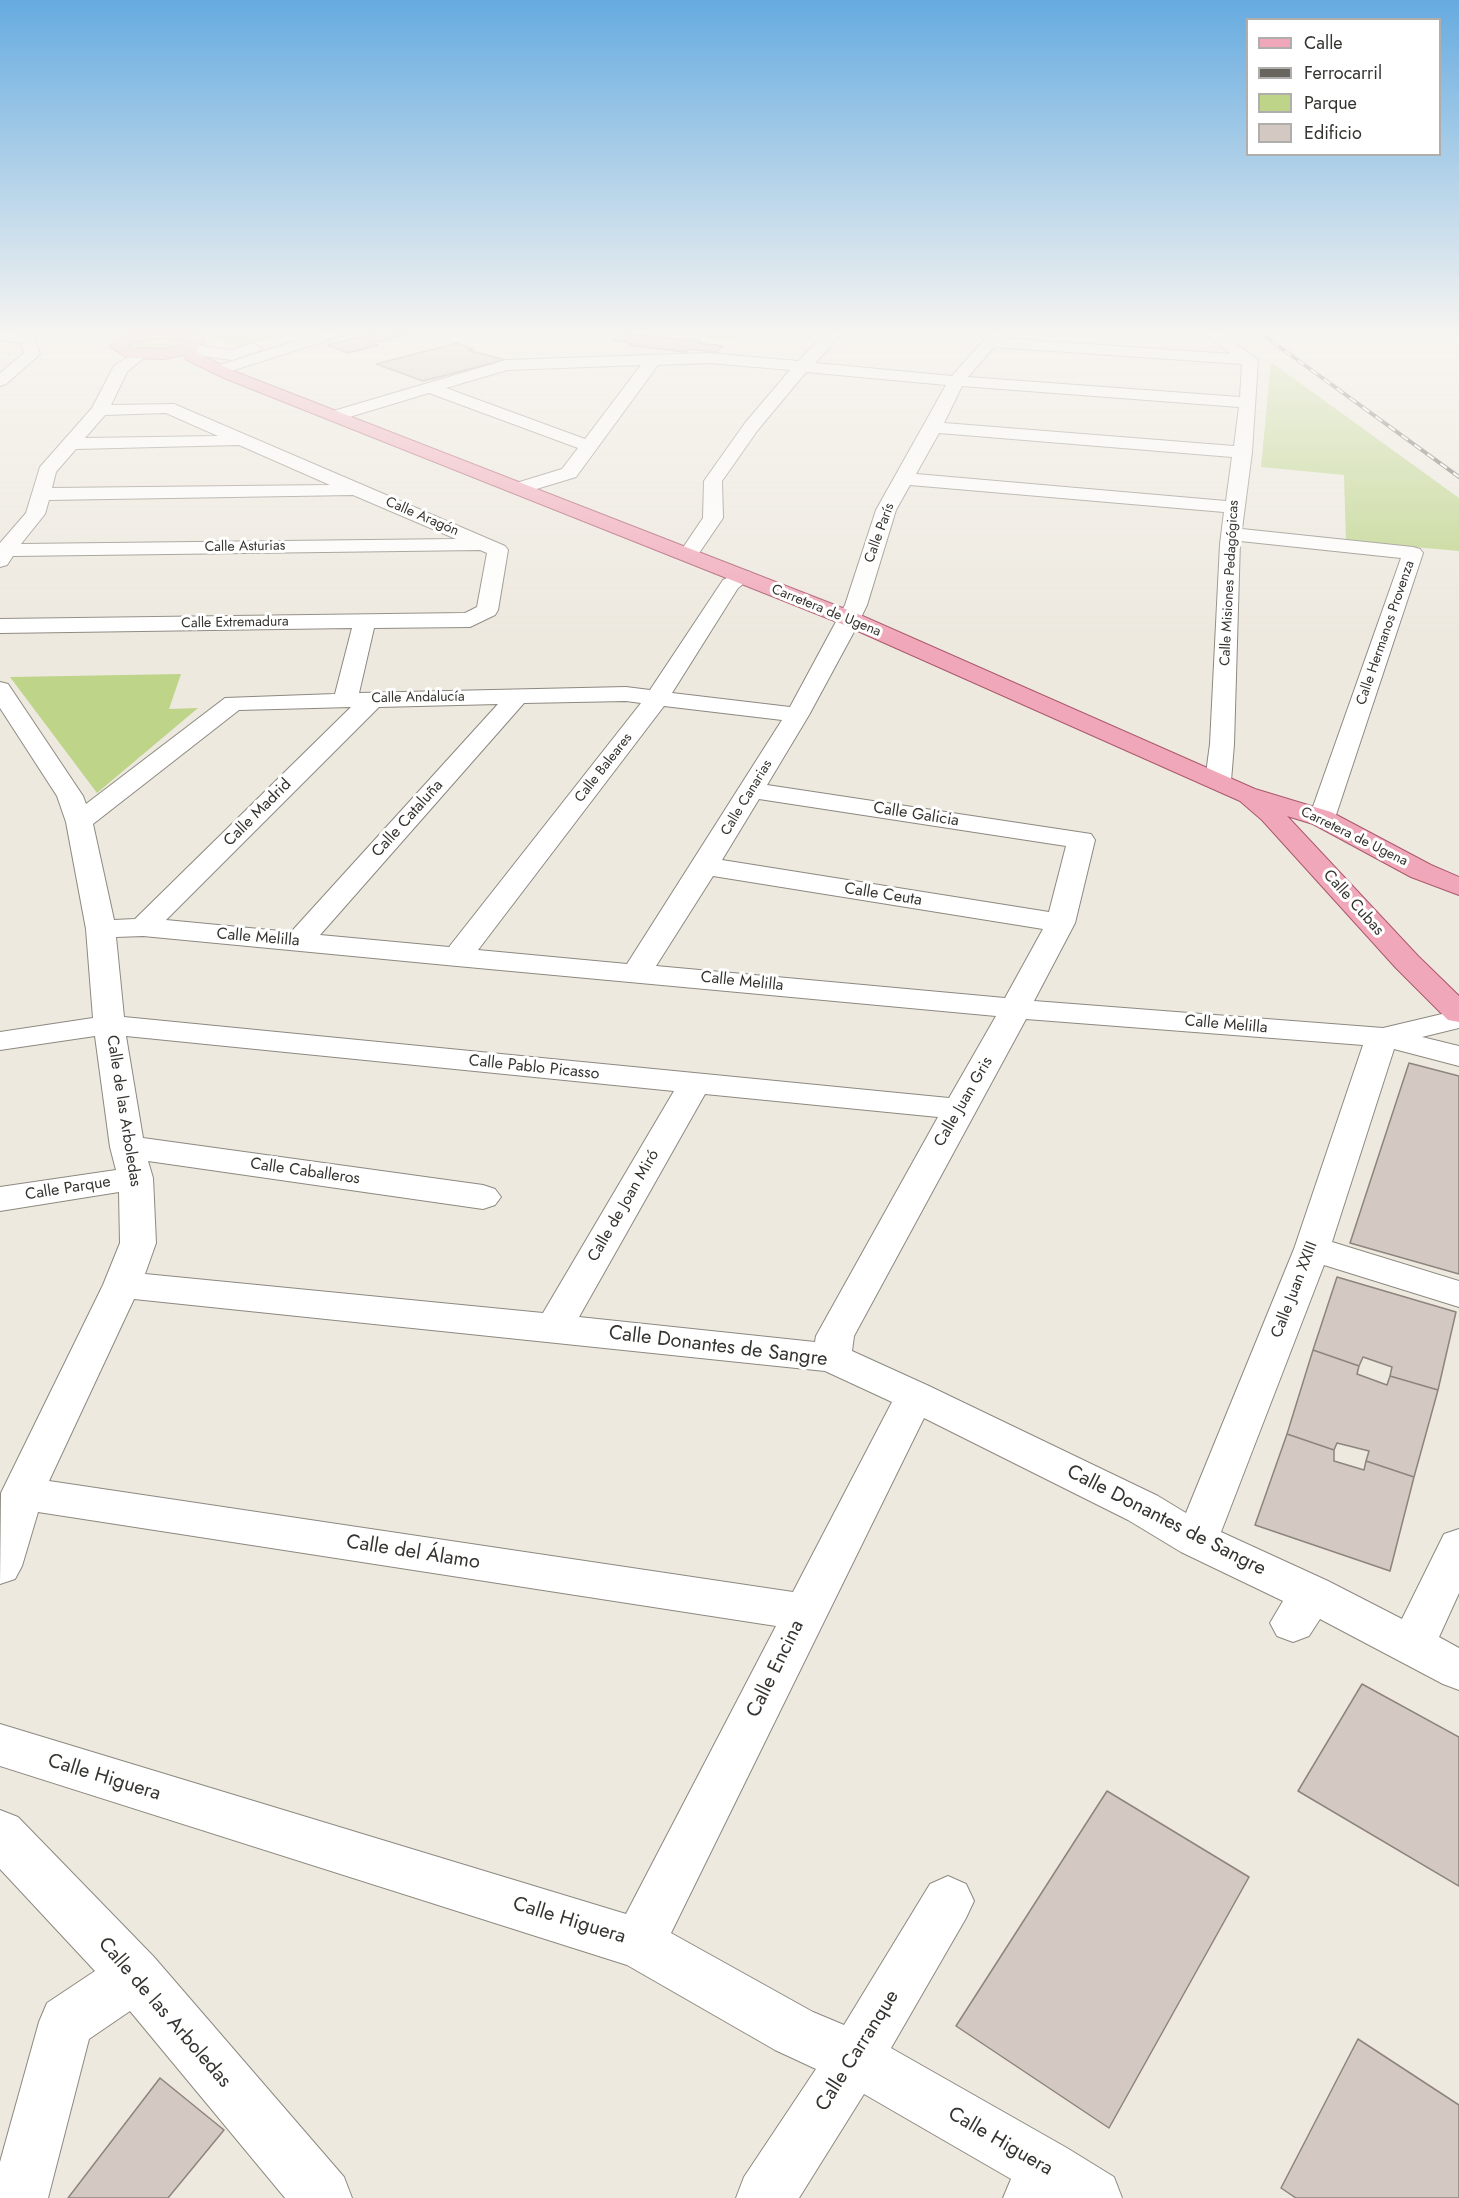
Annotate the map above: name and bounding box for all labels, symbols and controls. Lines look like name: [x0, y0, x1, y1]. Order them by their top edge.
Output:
legend: [1246, 18, 1441, 156]
text: Calle: [1304, 30, 1343, 56]
text: Ferrocarril: [1304, 60, 1382, 86]
text: Parque: [1304, 90, 1357, 116]
text: Edificio: [1304, 120, 1362, 146]
street label: Calle Aragón: [383, 494, 461, 540]
street label: Calle Misiones Pedagógicas: [1217, 500, 1243, 666]
street label: Calle París: [861, 501, 899, 565]
street label: Calle Asturias: [205, 538, 285, 556]
street label: Calle Hermanos Provenza: [1353, 559, 1419, 707]
street label: Carretera de Ugena: [769, 581, 883, 641]
street label: Calle Extremadura: [181, 614, 289, 632]
street label: Calle Andalucía: [371, 689, 465, 707]
street label: Calle Baleares: [572, 730, 636, 806]
street label: Calle Canarias: [718, 757, 776, 839]
street label: Calle Madrid: [220, 775, 296, 851]
street label: Calle Cataluña: [368, 776, 448, 862]
street label: Calle Galicia: [872, 799, 960, 831]
street label: Carretera de Ugena: [1298, 804, 1410, 870]
street label: Calle Cubas: [1319, 866, 1387, 940]
street label: Calle Ceuta: [843, 879, 923, 911]
street label: Calle Melilla: [216, 925, 300, 951]
street label: Calle Melilla: [700, 968, 784, 996]
street label: Calle Melilla: [1184, 1012, 1268, 1038]
street label: Calle de las Arboledas: [102, 1034, 144, 1188]
street label: Calle Pablo Picasso: [468, 1052, 600, 1084]
street label: Calle Juan Gris: [931, 1054, 997, 1150]
street label: Calle de Joan Miró: [584, 1147, 664, 1265]
street label: Calle Caballeros: [249, 1155, 361, 1189]
street label: Calle Parque: [24, 1173, 112, 1205]
street label: Calle Juan XXIII: [1268, 1239, 1322, 1341]
street label: Calle Donantes de Sangre: [607, 1322, 829, 1372]
street label: Calle Donantes de Sangre: [1062, 1460, 1270, 1582]
street label: Calle del Álamo: [344, 1531, 482, 1575]
street label: Calle Encina: [742, 1616, 810, 1722]
street label: Calle Higuera: [45, 1749, 163, 1807]
street label: Calle Higuera: [510, 1892, 628, 1950]
street label: Calle de las Arboledas: [92, 1933, 236, 2093]
street label: Calle Carranque: [811, 1986, 905, 2116]
street label: Calle Higuera: [943, 2102, 1057, 2182]

